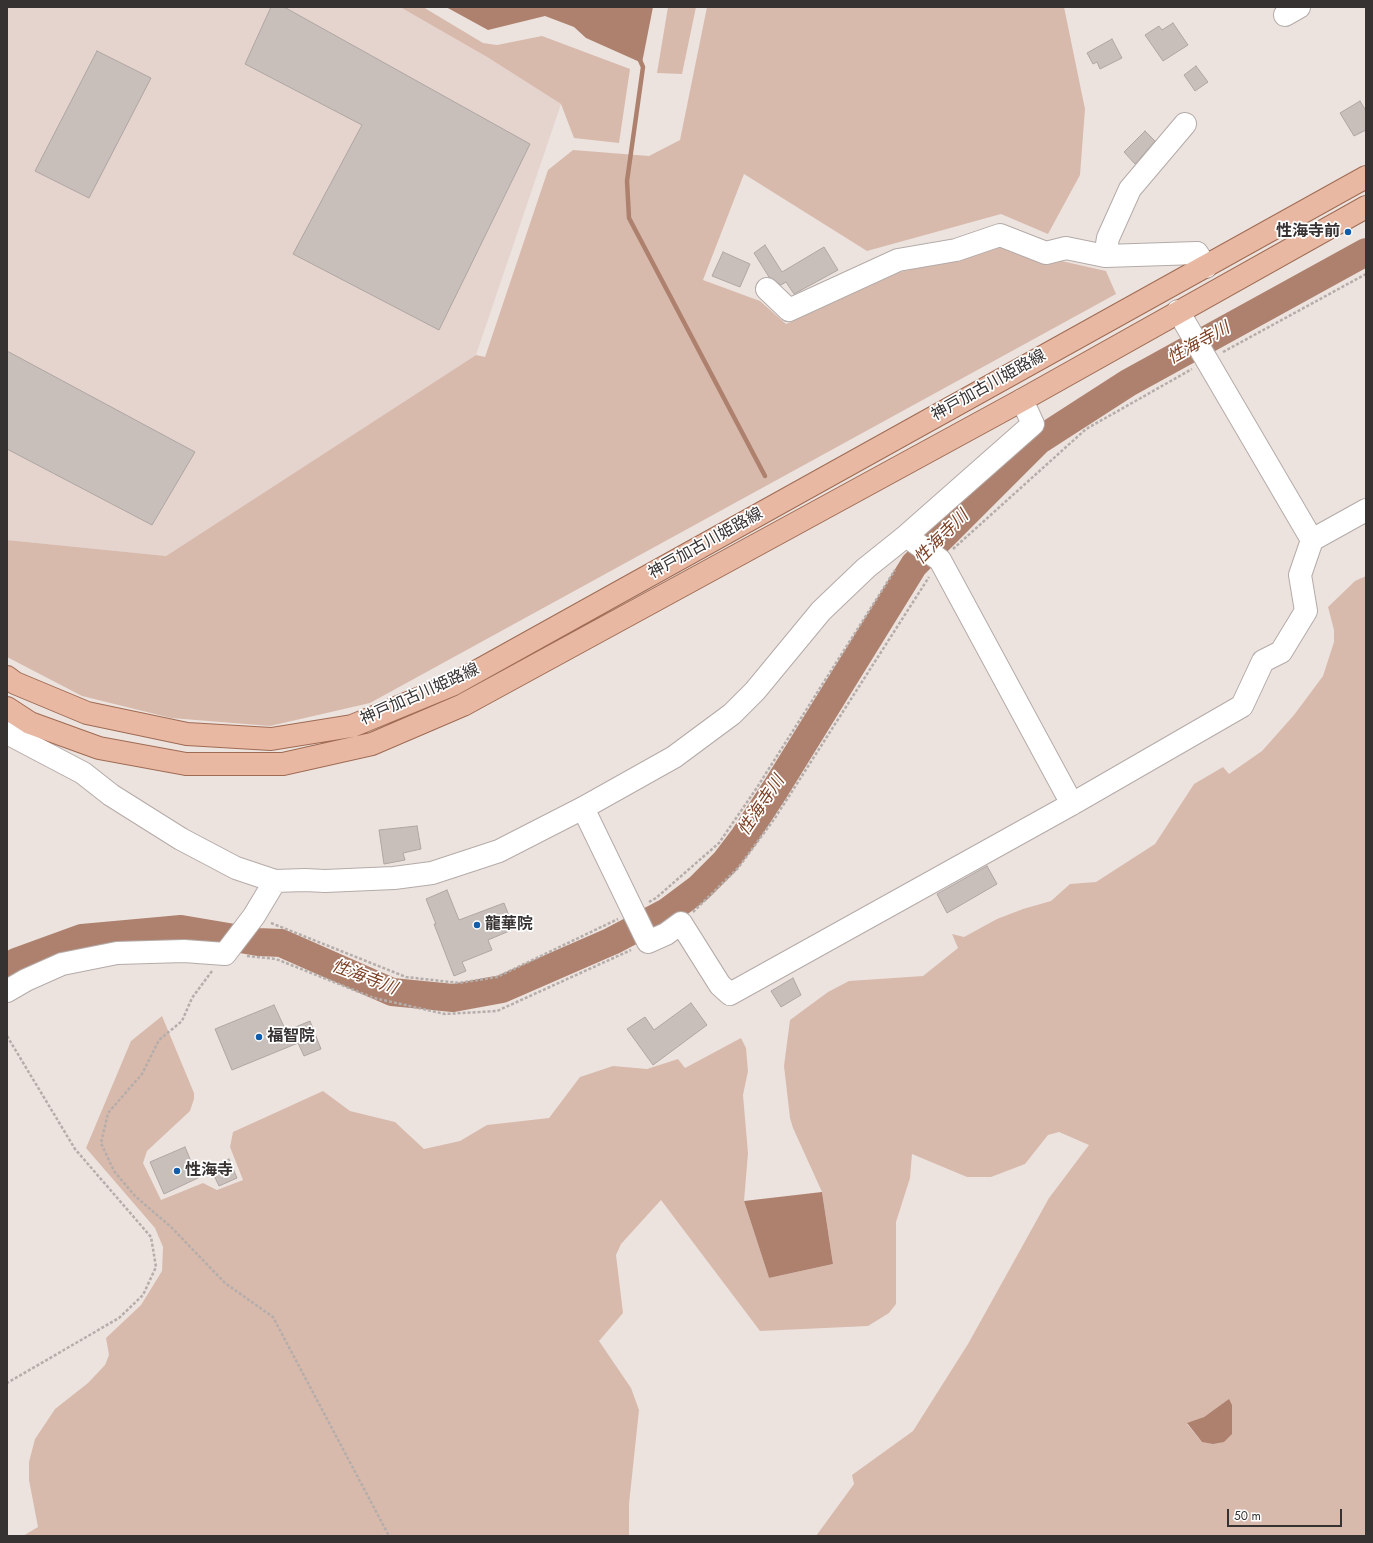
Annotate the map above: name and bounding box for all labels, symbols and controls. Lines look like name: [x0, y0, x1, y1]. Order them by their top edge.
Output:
place label: 性海寺前: [1276, 222, 1340, 242]
marker: 性海寺前: [1343, 227, 1353, 237]
water label: 性海寺川: [1164, 319, 1234, 369]
street label: 神戸加古川姫路線: [928, 347, 1050, 425]
street label: 神戸加古川姫路線: [645, 505, 767, 583]
water label: 性海寺川: [911, 507, 973, 569]
street label: 神戸加古川姫路線: [358, 660, 482, 730]
water label: 性海寺川: [735, 772, 789, 840]
place label: 龍華院: [485, 915, 533, 935]
marker: 龍華院: [472, 920, 482, 930]
water label: 性海寺川: [329, 956, 399, 1000]
place label: 福智院: [267, 1027, 315, 1047]
marker: 福智院: [254, 1032, 264, 1042]
place label: 性海寺: [185, 1161, 233, 1181]
marker: 性海寺: [172, 1166, 182, 1176]
scale bar: [1229, 1501, 1344, 1527]
text: 50 m: [1234, 1507, 1261, 1525]

